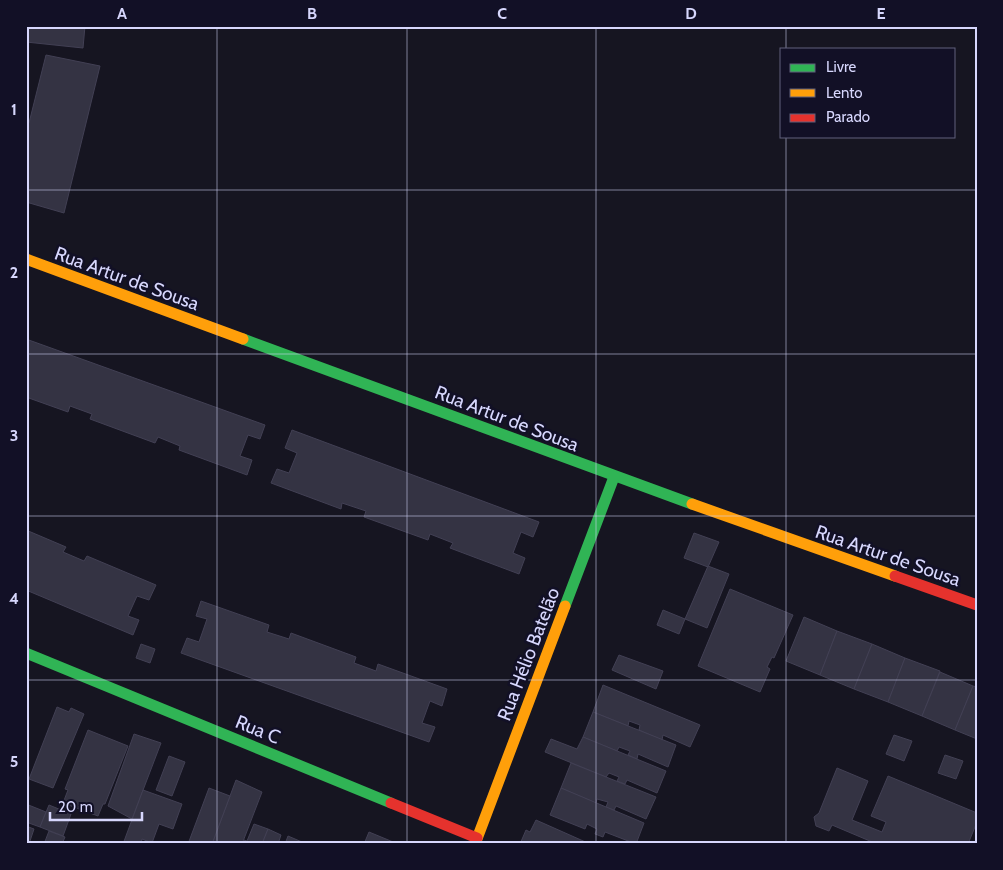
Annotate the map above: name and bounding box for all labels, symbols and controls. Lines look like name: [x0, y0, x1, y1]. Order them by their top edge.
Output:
text: A: [117, 4, 127, 23]
text: B: [307, 4, 317, 23]
text: C: [497, 4, 507, 23]
text: D: [685, 4, 697, 23]
text: E: [876, 4, 886, 23]
legend: [780, 48, 956, 138]
text: Livre: [826, 58, 857, 76]
text: Lento: [826, 84, 863, 102]
text: 1: [11, 100, 17, 119]
text: Parado: [826, 108, 870, 126]
street label: Rua Artur de Sousa: [51, 242, 202, 315]
text: 2: [10, 263, 18, 282]
street label: Rua Artur de Sousa: [432, 381, 582, 456]
text: 3: [10, 426, 18, 445]
street label: Rua Artur de Sousa: [812, 520, 963, 591]
street label: Rua Hélio Batelão: [492, 584, 564, 724]
text: 4: [9, 589, 19, 608]
street label: Rua C: [232, 710, 284, 749]
text: 5: [10, 752, 18, 771]
scale bar: [50, 790, 142, 822]
text: 20 m: [58, 798, 93, 816]

